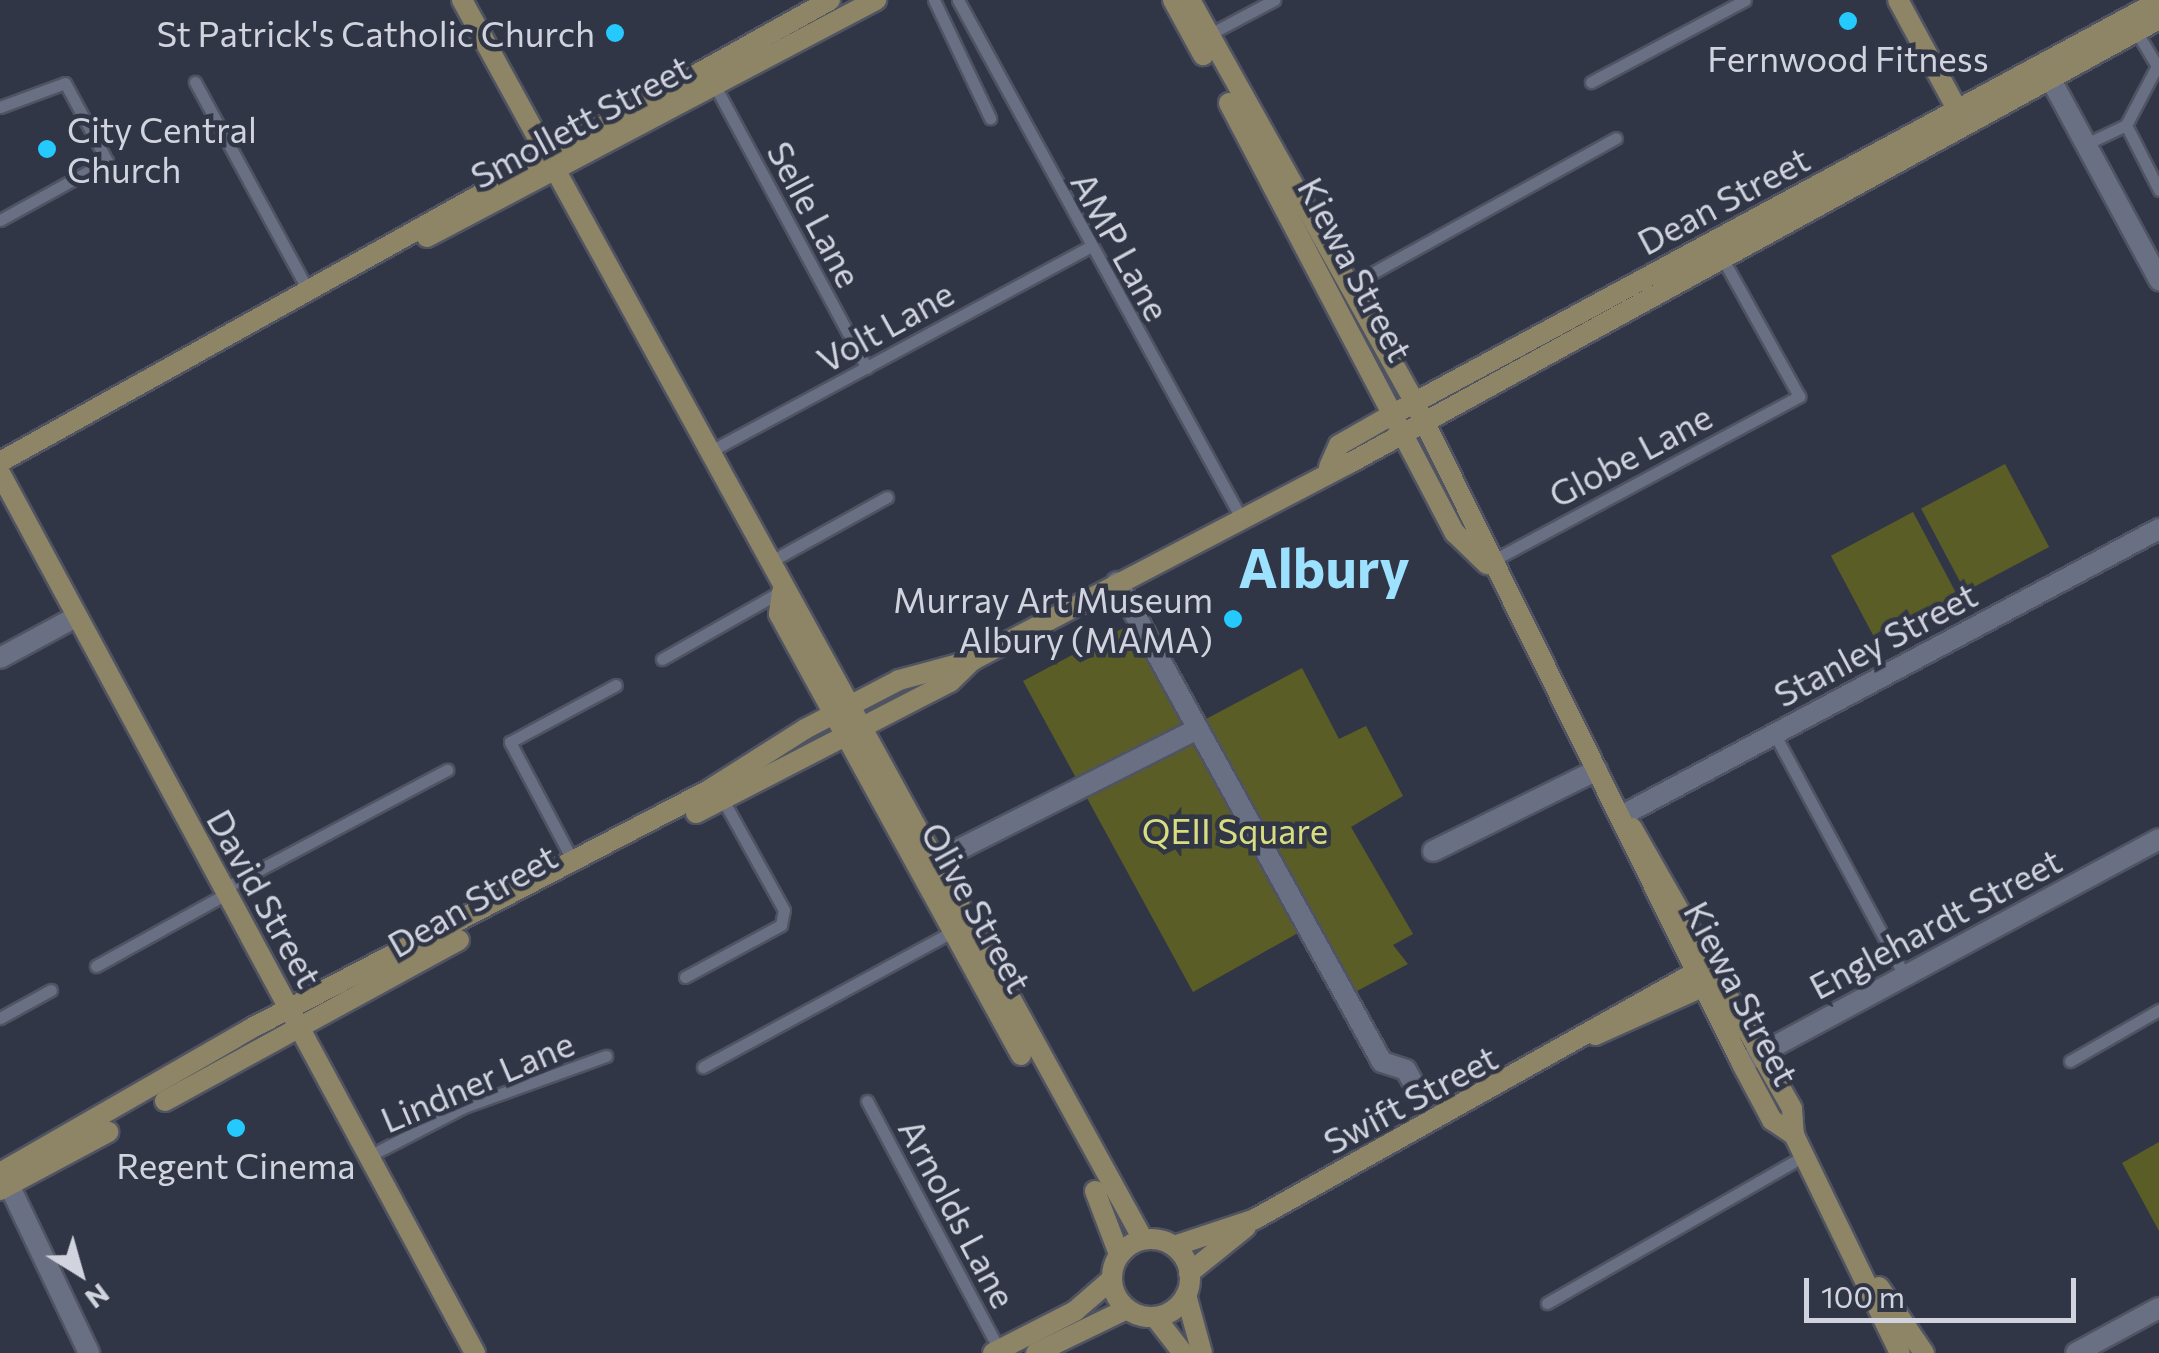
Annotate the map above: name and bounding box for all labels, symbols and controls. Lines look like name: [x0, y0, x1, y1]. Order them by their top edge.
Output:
marker: Fernwood Fitness: [1837, 10, 1859, 32]
place label: St Patrick's Catholic Church: [156, 12, 595, 54]
marker: St Patrick's Catholic Church: [604, 22, 626, 44]
place label: Fernwood Fitness: [1707, 37, 1989, 79]
street label: Smollett Street: [463, 46, 697, 196]
place label: City Central Church: [67, 108, 257, 190]
street label: Selle Lane: [759, 134, 871, 294]
street label: Dean Street: [1630, 137, 1816, 263]
marker: City Central Church: [36, 138, 58, 160]
street label: AMP Lane: [1063, 164, 1179, 328]
street label: Kiewa Street: [1290, 170, 1422, 368]
street label: Volt Lane: [810, 271, 960, 381]
street label: Globe Lane: [1541, 395, 1719, 515]
district label: Albury: [1238, 533, 1410, 599]
street label: Stanley Street: [1766, 573, 1984, 715]
place label: Murray Art Museum Albury (MAMA): [893, 578, 1213, 660]
marker: Murray Art Museum Albury (MAMA): [1222, 608, 1244, 630]
street label: David Street: [199, 802, 331, 994]
park label: QEII Square: [1142, 809, 1328, 851]
street label: Olive Street: [913, 815, 1041, 999]
street label: Dean Street: [380, 835, 564, 965]
street label: Englehardt Street: [1802, 839, 2068, 1007]
street label: Kiewa Street: [1676, 894, 1808, 1092]
street label: Lindner Lane: [374, 1022, 580, 1140]
street label: Swift Street: [1316, 1036, 1504, 1162]
street label: Arnolds Lane: [891, 1111, 1025, 1315]
marker: Regent Cinema: [225, 1117, 247, 1139]
place label: Regent Cinema: [116, 1144, 356, 1186]
north arrow: [30, 1223, 130, 1323]
scale bar: [1809, 1258, 2082, 1320]
text: N: [79, 1277, 117, 1317]
text: 100 m: [1821, 1277, 1905, 1314]

